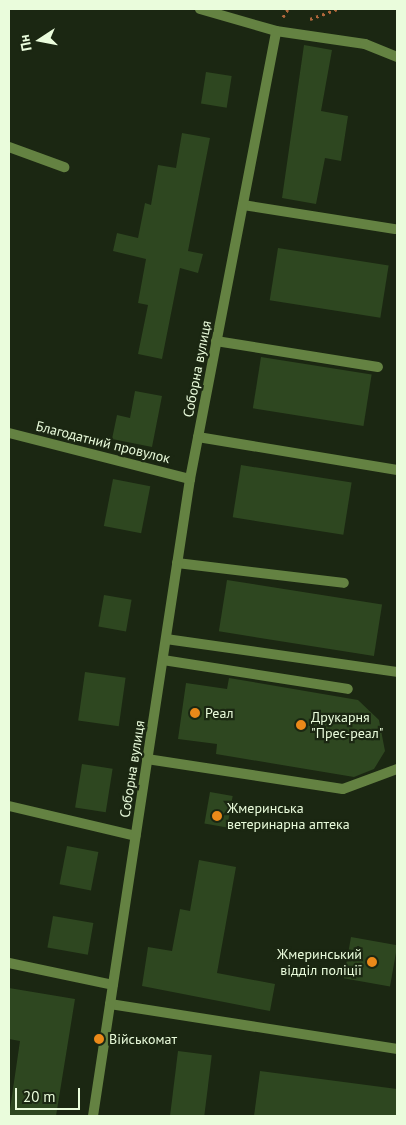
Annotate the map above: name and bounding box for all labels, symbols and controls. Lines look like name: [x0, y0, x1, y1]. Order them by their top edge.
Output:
north arrow: [15, 15, 65, 65]
text: Пн: [15, 33, 36, 53]
street label: Соборна вулиця: [179, 319, 215, 419]
street label: Благодатний провулок: [34, 417, 172, 467]
place label: Реал: [205, 705, 233, 721]
marker: Реал: [189, 707, 201, 719]
place label: Друкарня "Прес-реал": [311, 709, 384, 742]
street label: Соборна вулиця: [116, 719, 148, 819]
marker: Друкарня "Прес-реал": [295, 719, 307, 731]
place label: Жмеринська ветеринарна аптека: [227, 800, 350, 832]
marker: Жмеринська ветеринарна аптека: [211, 810, 223, 822]
place label: Жмеринський відділ поліції: [277, 946, 362, 979]
marker: Жмеринський відділ поліції: [366, 956, 378, 968]
place label: Військомат: [109, 1031, 177, 1047]
marker: Військомат: [93, 1033, 105, 1045]
scale bar: [18, 1078, 82, 1110]
text: 20 m: [23, 1087, 56, 1106]

